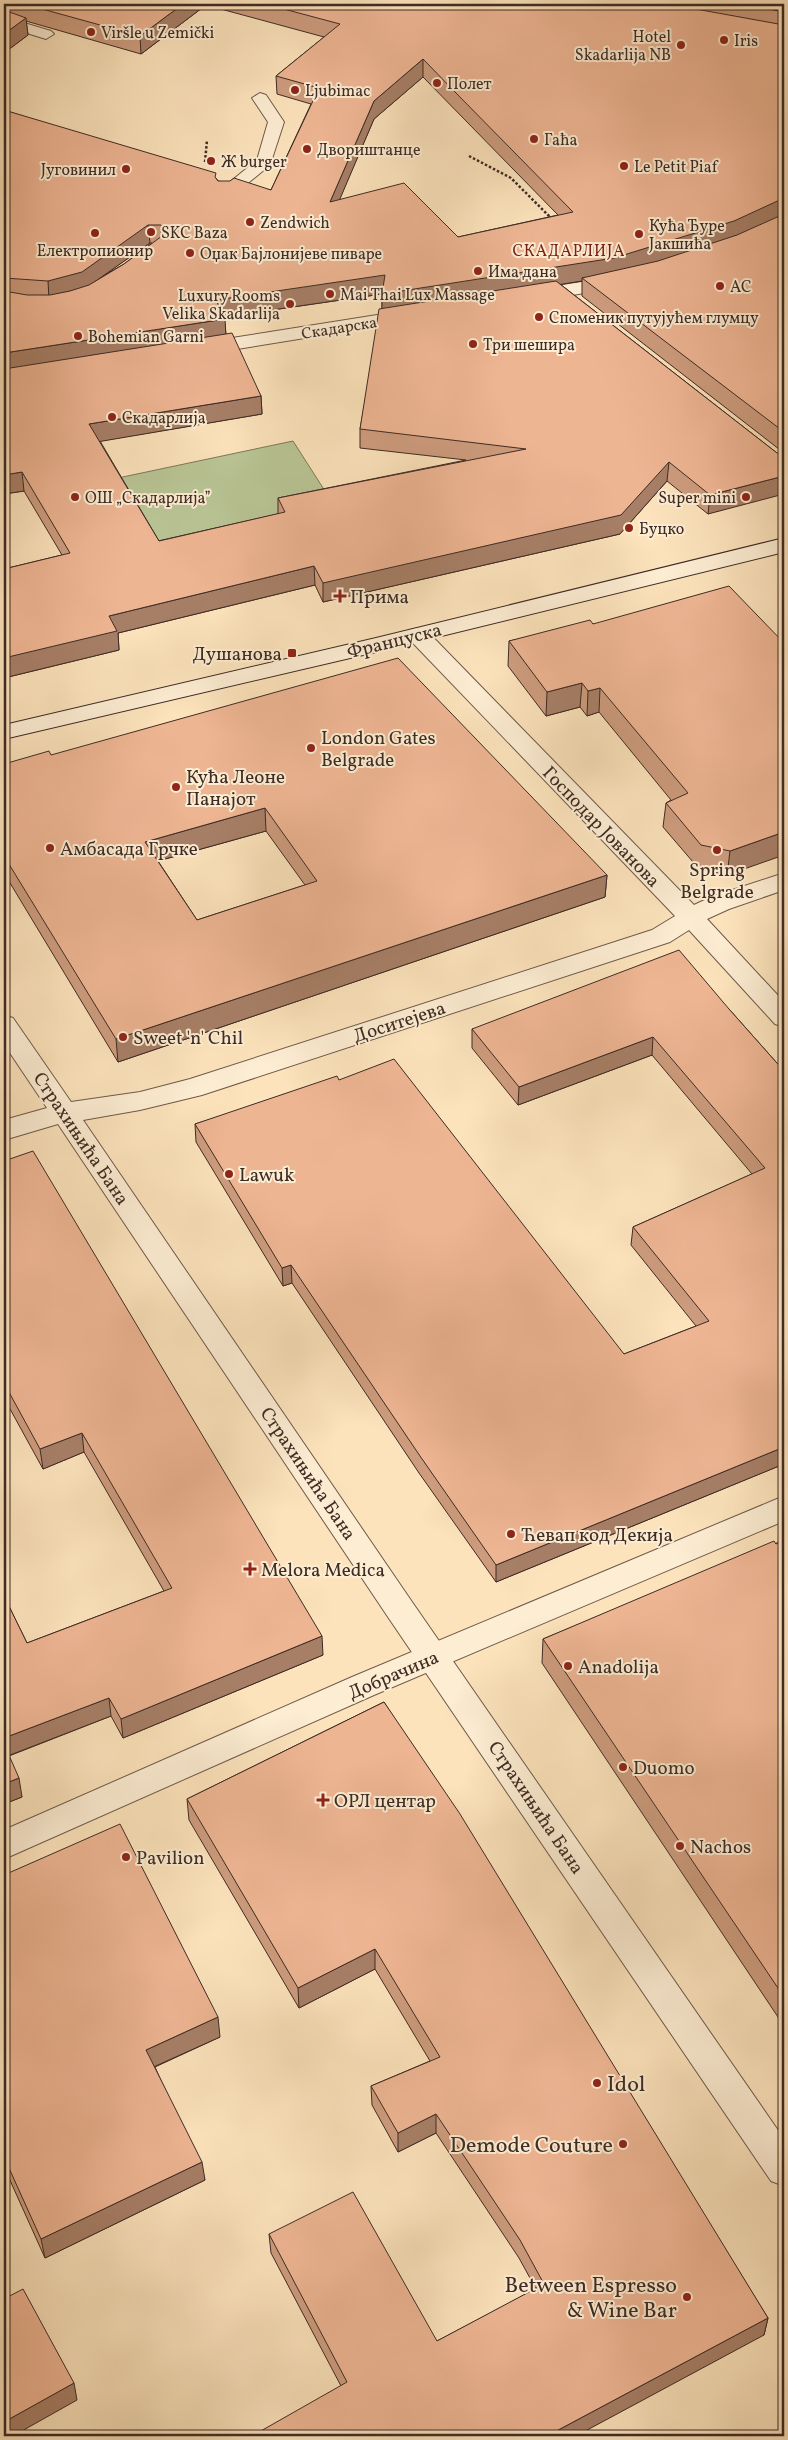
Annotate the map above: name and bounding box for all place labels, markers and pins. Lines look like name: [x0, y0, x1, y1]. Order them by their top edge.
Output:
place label: Viršle u Zemički: [101, 23, 214, 45]
marker: Viršle u Zemički: [85, 26, 97, 38]
place label: Hotel Skadarlija NB: [575, 27, 671, 67]
place label: Iris: [734, 31, 758, 53]
marker: Iris: [718, 34, 730, 46]
marker: Hotel Skadarlija NB: [675, 39, 687, 51]
place label: Полет: [447, 74, 492, 96]
marker: Полет: [431, 77, 443, 89]
place label: Ljubimac: [305, 81, 370, 103]
marker: Ljubimac: [289, 84, 301, 96]
place label: Гаћа: [544, 130, 578, 152]
marker: Гаћа: [528, 133, 540, 145]
place label: Двориштанце: [317, 140, 421, 162]
marker: Двориштанце: [301, 143, 313, 155]
place label: Ж burger: [221, 152, 287, 174]
marker: Ж burger: [205, 155, 217, 167]
place label: Le Petit Piaf: [634, 157, 719, 179]
place label: Југовинил: [41, 160, 116, 182]
marker: Le Petit Piaf: [618, 160, 630, 172]
marker: Југовинил: [120, 163, 132, 175]
place label: Zendwich: [260, 213, 330, 235]
marker: Zendwich: [244, 216, 256, 228]
place label: Кућа Ђуре Јакшића: [649, 216, 725, 256]
place label: SKC Baza: [161, 223, 228, 245]
marker: SKC Baza: [145, 226, 157, 238]
marker: Електропионир: [89, 227, 101, 239]
marker: Кућа Ђуре Јакшића: [633, 228, 645, 240]
place label: Електропионир: [37, 241, 153, 263]
place label: Оџак Бајлонијеве пиваре: [200, 244, 382, 266]
marker: Оџак Бајлонијеве пиваре: [184, 247, 196, 259]
place label: Има дана: [488, 262, 557, 284]
marker: Има дана: [472, 265, 484, 277]
place label: АС: [730, 277, 751, 299]
marker: АС: [714, 280, 726, 292]
place label: Mai Thai Lux Massage: [340, 285, 495, 307]
place label: Luxury Rooms Velika Skadarlija: [162, 286, 280, 326]
marker: Mai Thai Lux Massage: [324, 288, 336, 300]
marker: Luxury Rooms Velika Skadarlija: [284, 298, 296, 310]
place label: Споменик путујућем глумцу: [549, 308, 759, 330]
marker: Споменик путујућем глумцу: [533, 311, 545, 323]
place label: Bohemian Garni: [88, 327, 204, 349]
marker: Bohemian Garni: [72, 330, 84, 342]
place label: Три шешира: [483, 335, 575, 357]
marker: Три шешира: [467, 338, 479, 350]
place label: Скадарлија: [122, 408, 206, 430]
marker: Скадарлија: [106, 411, 118, 423]
place label: ОШ „Скадарлија”: [85, 488, 211, 510]
place label: Super mini: [658, 488, 736, 510]
marker: ОШ „Скадарлија”: [69, 491, 81, 503]
marker: Super mini: [740, 491, 752, 503]
place label: Буцко: [639, 519, 684, 541]
marker: Буцко: [623, 522, 635, 534]
place label: Прима: [350, 585, 409, 611]
marker: Прима: [334, 590, 346, 602]
place label: Душанова: [192, 642, 282, 668]
marker: Душанова: [286, 647, 298, 659]
place label: London Gates Belgrade: [321, 726, 436, 774]
marker: London Gates Belgrade: [305, 742, 317, 754]
place label: Кућа Леоне Панајот: [186, 765, 285, 813]
marker: Кућа Леоне Панајот: [170, 781, 182, 793]
place label: Амбасада Грчке: [60, 837, 198, 863]
marker: Амбасада Грчке: [44, 842, 56, 854]
marker: Spring Belgrade: [711, 844, 723, 856]
place label: Spring Belgrade: [680, 858, 754, 906]
place label: Sweet 'n' Chil: [133, 1026, 243, 1052]
marker: Sweet 'n' Chil: [117, 1031, 129, 1043]
place label: Lawuk: [239, 1163, 294, 1189]
marker: Lawuk: [223, 1168, 235, 1180]
place label: Ћевап код Декија: [521, 1523, 673, 1549]
marker: Ћевап код Декија: [505, 1528, 517, 1540]
place label: Melora Medica: [261, 1558, 385, 1584]
marker: Melora Medica: [243, 1562, 257, 1576]
place label: Anadolija: [578, 1655, 659, 1681]
marker: Anadolija: [562, 1660, 574, 1672]
place label: Duomo: [633, 1756, 695, 1782]
marker: Duomo: [617, 1761, 629, 1773]
place label: ОРЛ центар: [334, 1789, 436, 1815]
marker: ОРЛ центар: [316, 1793, 330, 1807]
place label: Nachos: [690, 1835, 751, 1861]
marker: Nachos: [674, 1840, 686, 1852]
place label: Pavilion: [136, 1846, 205, 1872]
marker: Pavilion: [120, 1851, 132, 1863]
place label: Idol: [607, 2070, 645, 2101]
marker: Idol: [591, 2077, 603, 2089]
place label: Demode Couture: [450, 2131, 613, 2162]
marker: Demode Couture: [617, 2138, 629, 2150]
place label: Between Espresso & Wine Bar: [505, 2271, 677, 2327]
marker: Between Espresso & Wine Bar: [681, 2291, 693, 2303]

